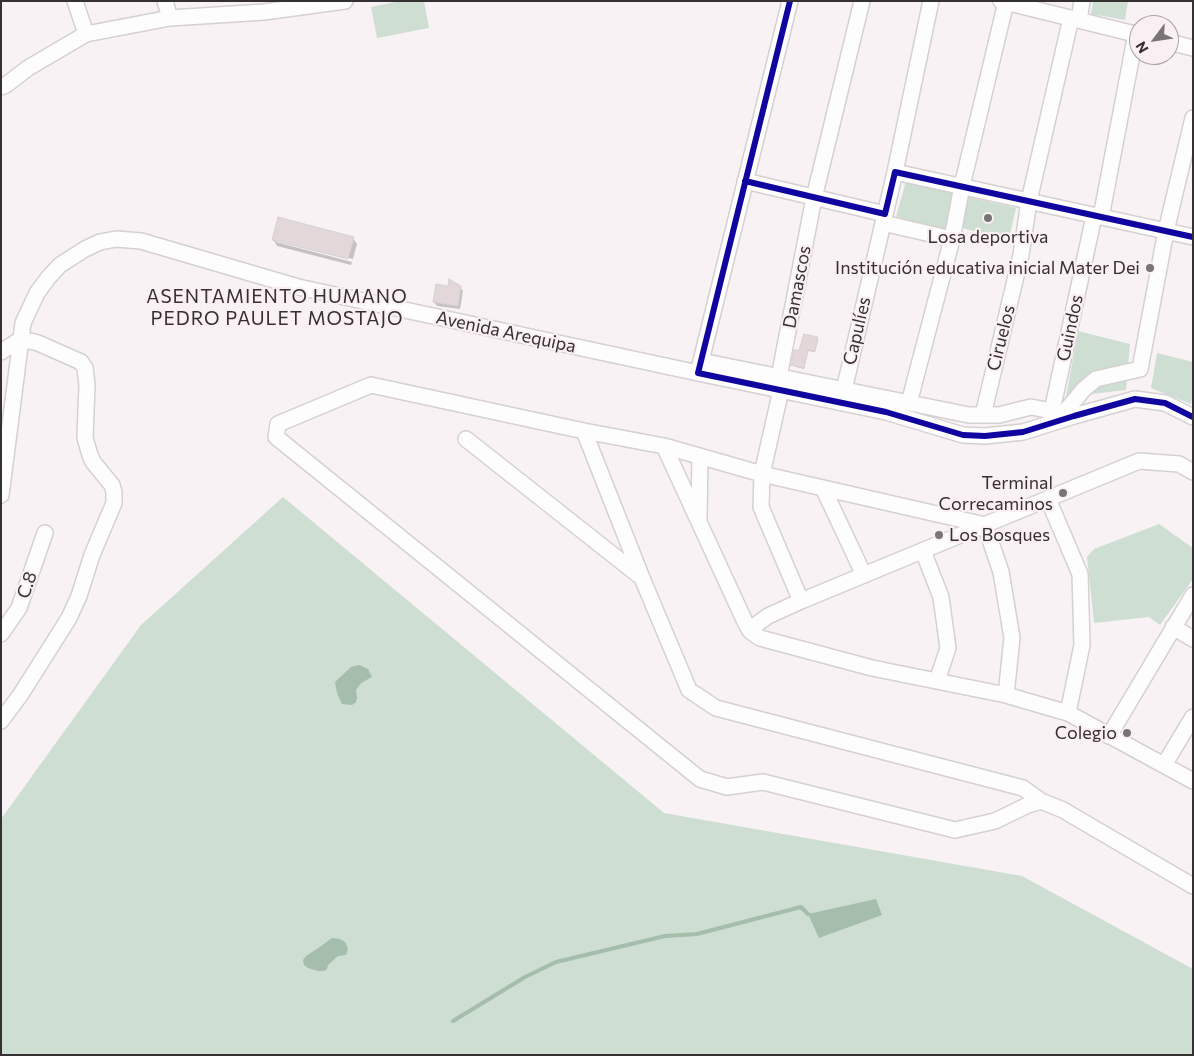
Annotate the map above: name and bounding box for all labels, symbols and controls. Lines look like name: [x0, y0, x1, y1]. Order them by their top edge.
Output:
north arrow: [1129, 15, 1179, 65]
text: N: [1132, 39, 1152, 56]
marker: Losa deportiva: [982, 212, 994, 224]
place label: Losa deportiva: [928, 226, 1048, 248]
street label: Damascos: [778, 244, 816, 330]
place label: Institución educativa inicial Mater Dei: [835, 257, 1140, 279]
marker: Institución educativa inicial Mater Dei: [1144, 262, 1156, 274]
district label: ASENTAMIENTO HUMANO PEDRO PAULET MOSTAJO: [144, 286, 410, 330]
street label: Guindos: [1052, 293, 1088, 363]
street label: Capulíes: [839, 295, 875, 367]
street label: Ciruelos: [982, 303, 1020, 373]
street label: Avenida Arequipa: [434, 307, 578, 357]
place label: Terminal Correcaminos: [939, 472, 1053, 514]
marker: Terminal Correcaminos: [1057, 487, 1069, 499]
place label: Los Bosques: [949, 524, 1050, 546]
marker: Los Bosques: [933, 529, 945, 541]
street label: C.8: [12, 569, 42, 601]
place label: Colegio: [1055, 722, 1117, 744]
marker: Colegio: [1121, 727, 1133, 739]

